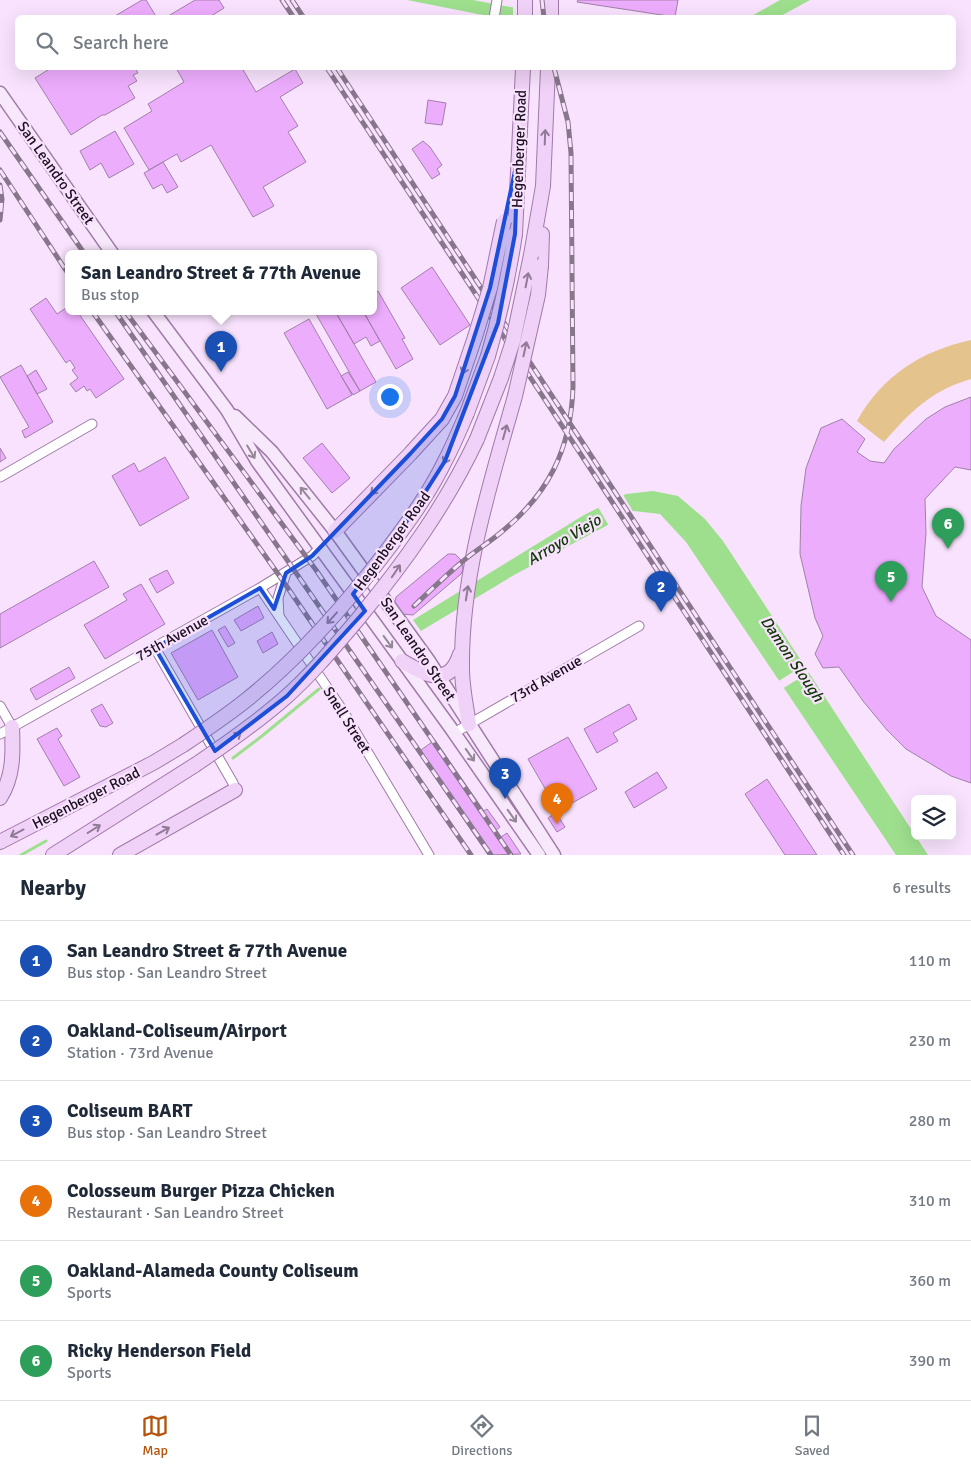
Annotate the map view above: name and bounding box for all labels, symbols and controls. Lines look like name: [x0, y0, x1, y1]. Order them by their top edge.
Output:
search box: [15, 15, 956, 70]
icon: search: [33, 29, 61, 57]
text: Search here: [73, 31, 169, 55]
street label: Hegenberger Road: [508, 89, 530, 208]
street label: San Leandro Street: [14, 118, 98, 228]
one-way arrow: [541, 130, 550, 146]
popup: [65, 250, 377, 315]
text: San Leandro Street & 77th Avenue: [81, 261, 361, 285]
one-way arrow: [522, 272, 532, 288]
text: Bus stop: [81, 285, 139, 305]
pin: 1: [205, 331, 237, 372]
one-way arrow: [521, 341, 530, 357]
one-way arrow: [460, 358, 469, 374]
your location: [377, 384, 403, 410]
one-way arrow: [501, 425, 510, 441]
one-way arrow: [246, 445, 256, 459]
one-way arrow: [442, 449, 451, 464]
one-way arrow: [370, 483, 382, 495]
one-way arrow: [299, 486, 311, 499]
street label: Hegenberger Road: [350, 488, 434, 594]
pin: 6: [932, 508, 964, 549]
water label: Arroyo Viejo: [523, 510, 605, 570]
pin: 5: [875, 561, 907, 602]
one-way arrow: [391, 564, 401, 578]
pin: 2: [645, 571, 677, 612]
one-way arrow: [462, 585, 472, 601]
street label: San Leandro Street: [377, 594, 459, 704]
street label: 75th Avenue: [133, 611, 211, 665]
one-way arrow: [327, 611, 338, 624]
water label: Damon Slough: [756, 612, 829, 707]
one-way arrow: [383, 635, 393, 649]
street label: 73rd Avenue: [507, 651, 585, 707]
street label: Snell Street: [319, 683, 375, 757]
one-way arrow: [228, 732, 242, 742]
one-way arrow: [465, 748, 475, 762]
pin: 3: [489, 758, 521, 799]
street label: Hegenberger Road: [29, 763, 143, 833]
pin: 4: [541, 783, 573, 824]
map controls: [911, 795, 956, 840]
button: layers: [911, 795, 956, 840]
one-way arrow: [507, 809, 517, 823]
one-way arrow: [87, 824, 101, 834]
one-way arrow: [155, 826, 170, 836]
one-way arrow: [9, 828, 24, 838]
text: Nearby: [20, 875, 86, 901]
text: 6 results: [892, 878, 951, 898]
text: San Leandro Street & 77th Avenue: [67, 939, 347, 963]
text: 1: [32, 951, 40, 971]
text: 110 m: [909, 951, 951, 971]
text: Bus stop · San Leandro Street: [67, 963, 267, 983]
text: Oakland-Coliseum/Airport: [67, 1019, 287, 1043]
text: 2: [32, 1031, 40, 1051]
text: 230 m: [909, 1031, 951, 1051]
text: Station · 73rd Avenue: [67, 1043, 214, 1063]
text: Coliseum BART: [67, 1099, 193, 1123]
text: 3: [32, 1111, 40, 1131]
text: 280 m: [909, 1111, 951, 1131]
text: Bus stop · San Leandro Street: [67, 1123, 267, 1143]
text: Colosseum Burger Pizza Chicken: [67, 1179, 335, 1203]
text: 4: [32, 1191, 40, 1211]
text: 310 m: [909, 1191, 951, 1211]
text: Restaurant · San Leandro Street: [67, 1203, 284, 1223]
text: Oakland-Alameda County Coliseum: [67, 1259, 359, 1283]
text: 5: [32, 1271, 40, 1291]
text: 360 m: [909, 1271, 951, 1291]
text: Sports: [67, 1283, 112, 1303]
text: Ricky Henderson Field: [67, 1339, 251, 1363]
text: 6: [32, 1351, 40, 1371]
text: 390 m: [909, 1351, 951, 1371]
text: Sports: [67, 1363, 112, 1383]
tab: Map: [141, 1412, 169, 1459]
tab: Directions: [451, 1412, 512, 1459]
tab: Saved: [795, 1412, 830, 1459]

